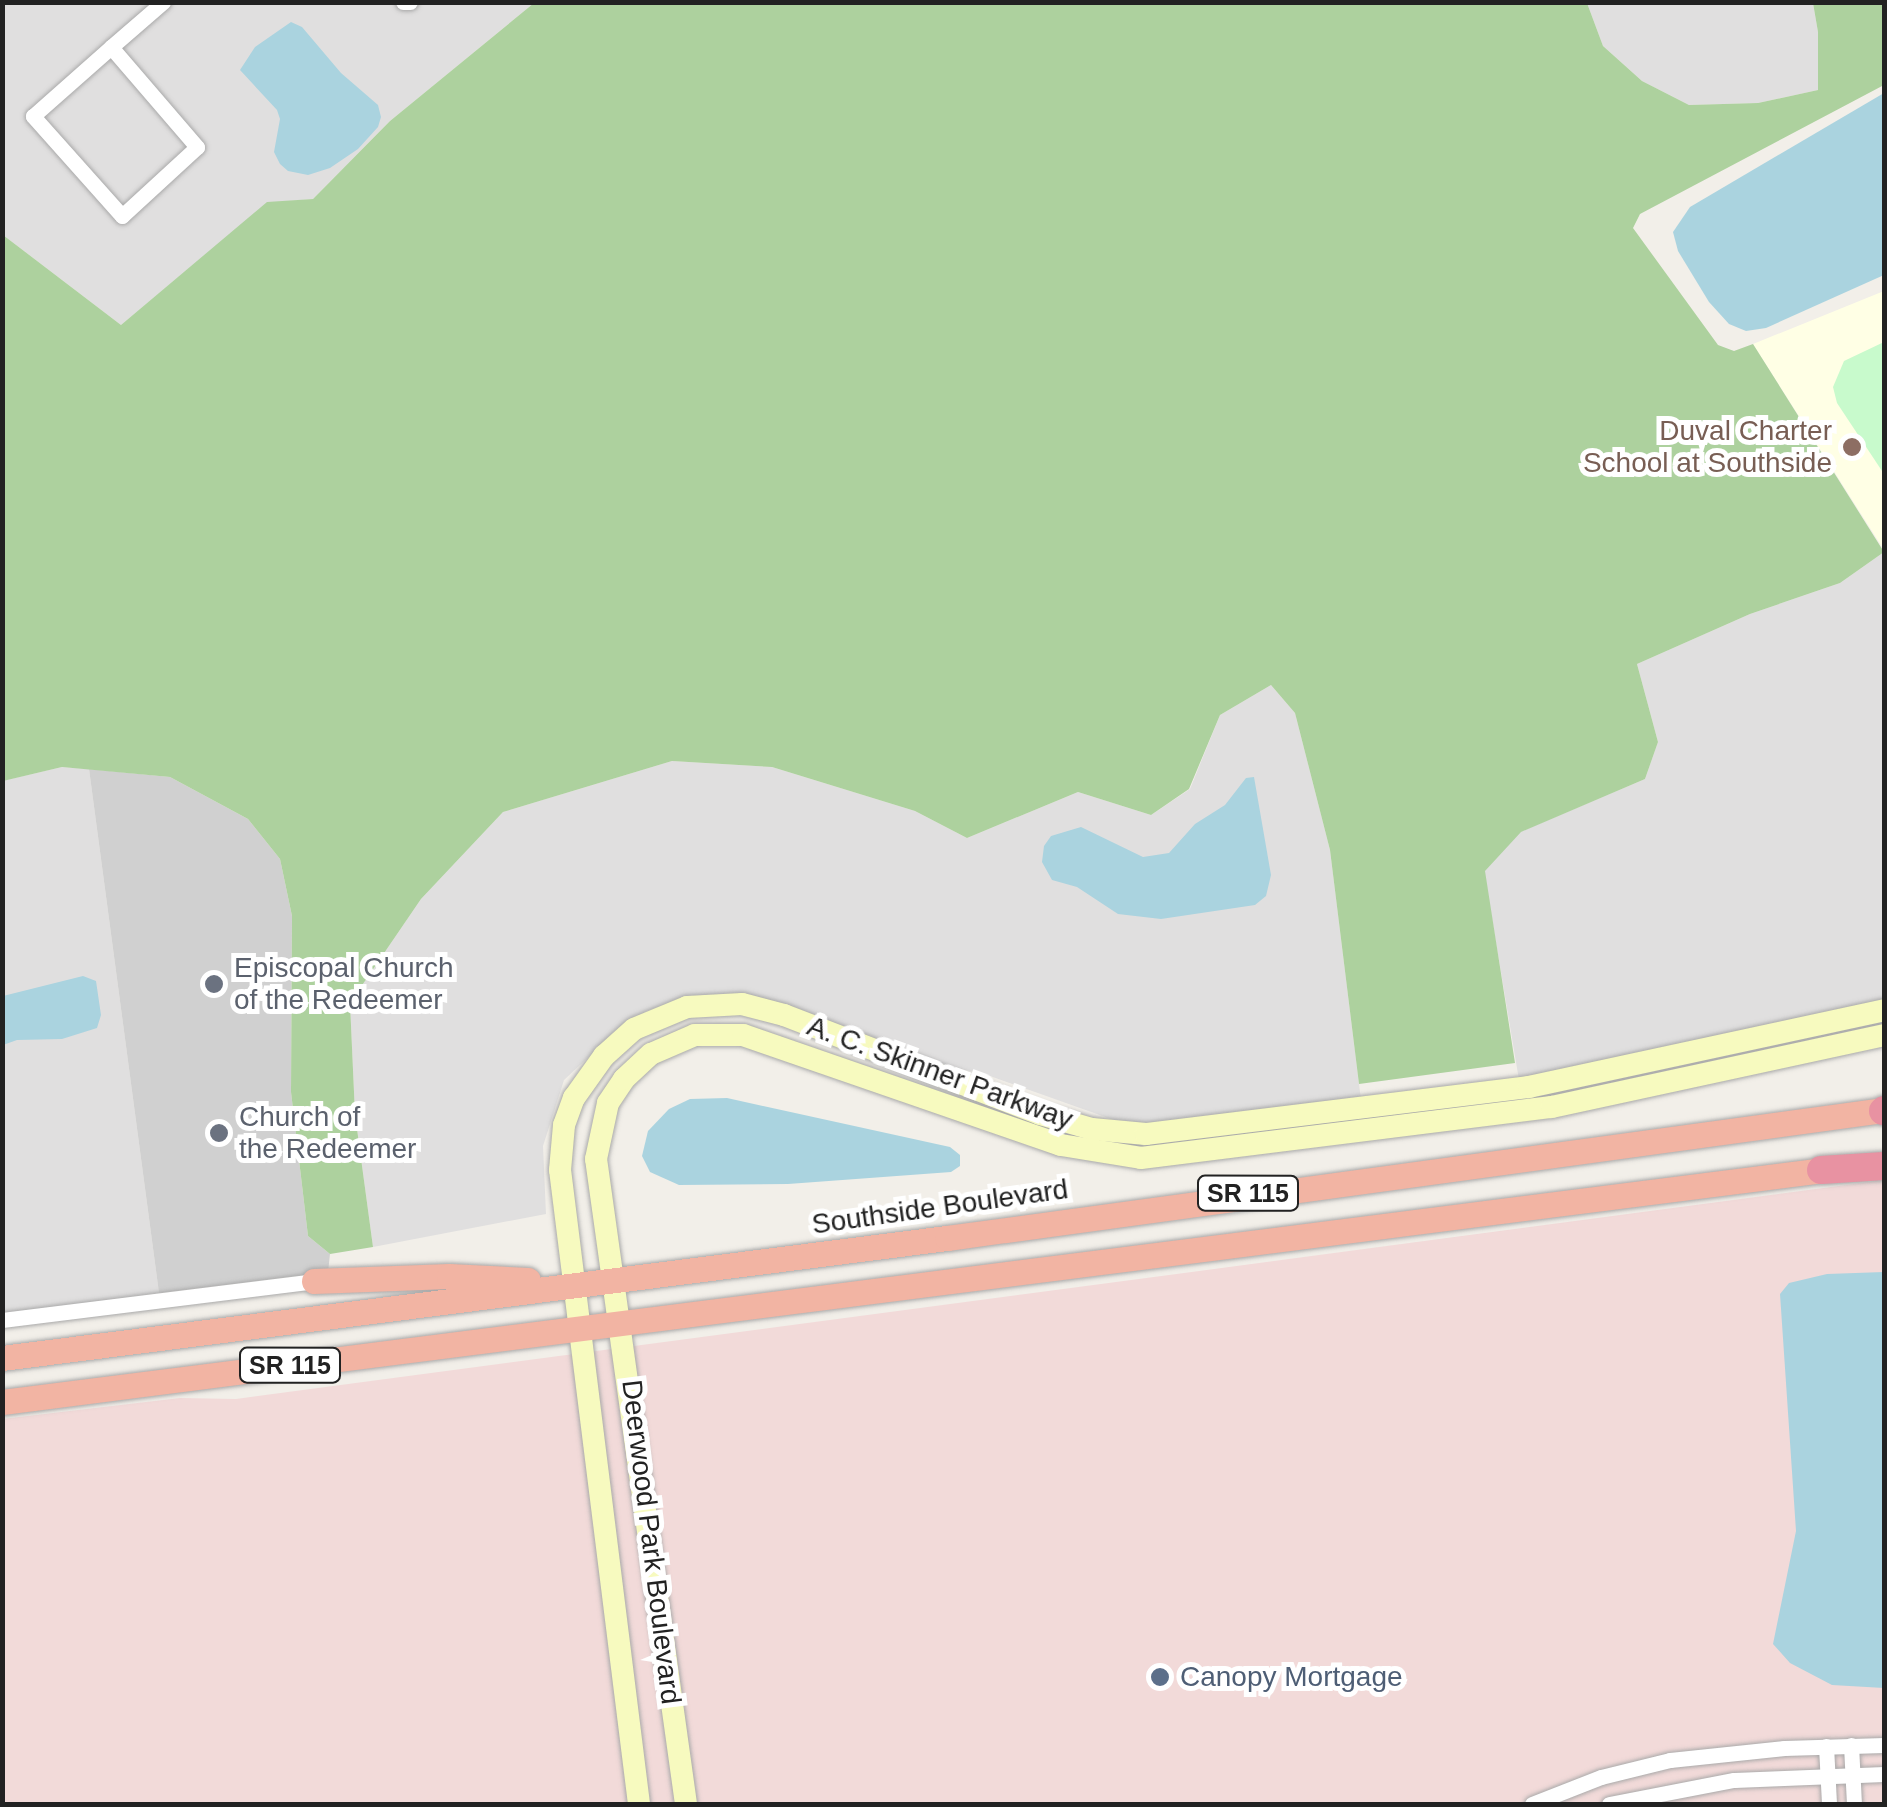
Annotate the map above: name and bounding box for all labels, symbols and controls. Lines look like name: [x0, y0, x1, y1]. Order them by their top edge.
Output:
place label: Duval Charter School at Southside: [1583, 414, 1832, 480]
marker: Duval Charter School at Southside: [1841, 436, 1863, 458]
place label: Episcopal Church of the Redeemer: [234, 951, 453, 1017]
marker: Episcopal Church of the Redeemer: [203, 973, 225, 995]
street label: A. C. Skinner Parkway: [803, 1009, 1077, 1137]
place label: Church of the Redeemer: [239, 1100, 416, 1166]
marker: Church of the Redeemer: [208, 1122, 230, 1144]
street label: Southside Boulevard: [810, 1172, 1070, 1242]
road number: SR 115: [1196, 1173, 1300, 1213]
road number: SR 115: [238, 1345, 342, 1385]
street label: Deerwood Park Boulevard: [614, 1378, 688, 1706]
place label: Canopy Mortgage: [1180, 1660, 1403, 1694]
marker: Canopy Mortgage: [1149, 1666, 1171, 1688]

